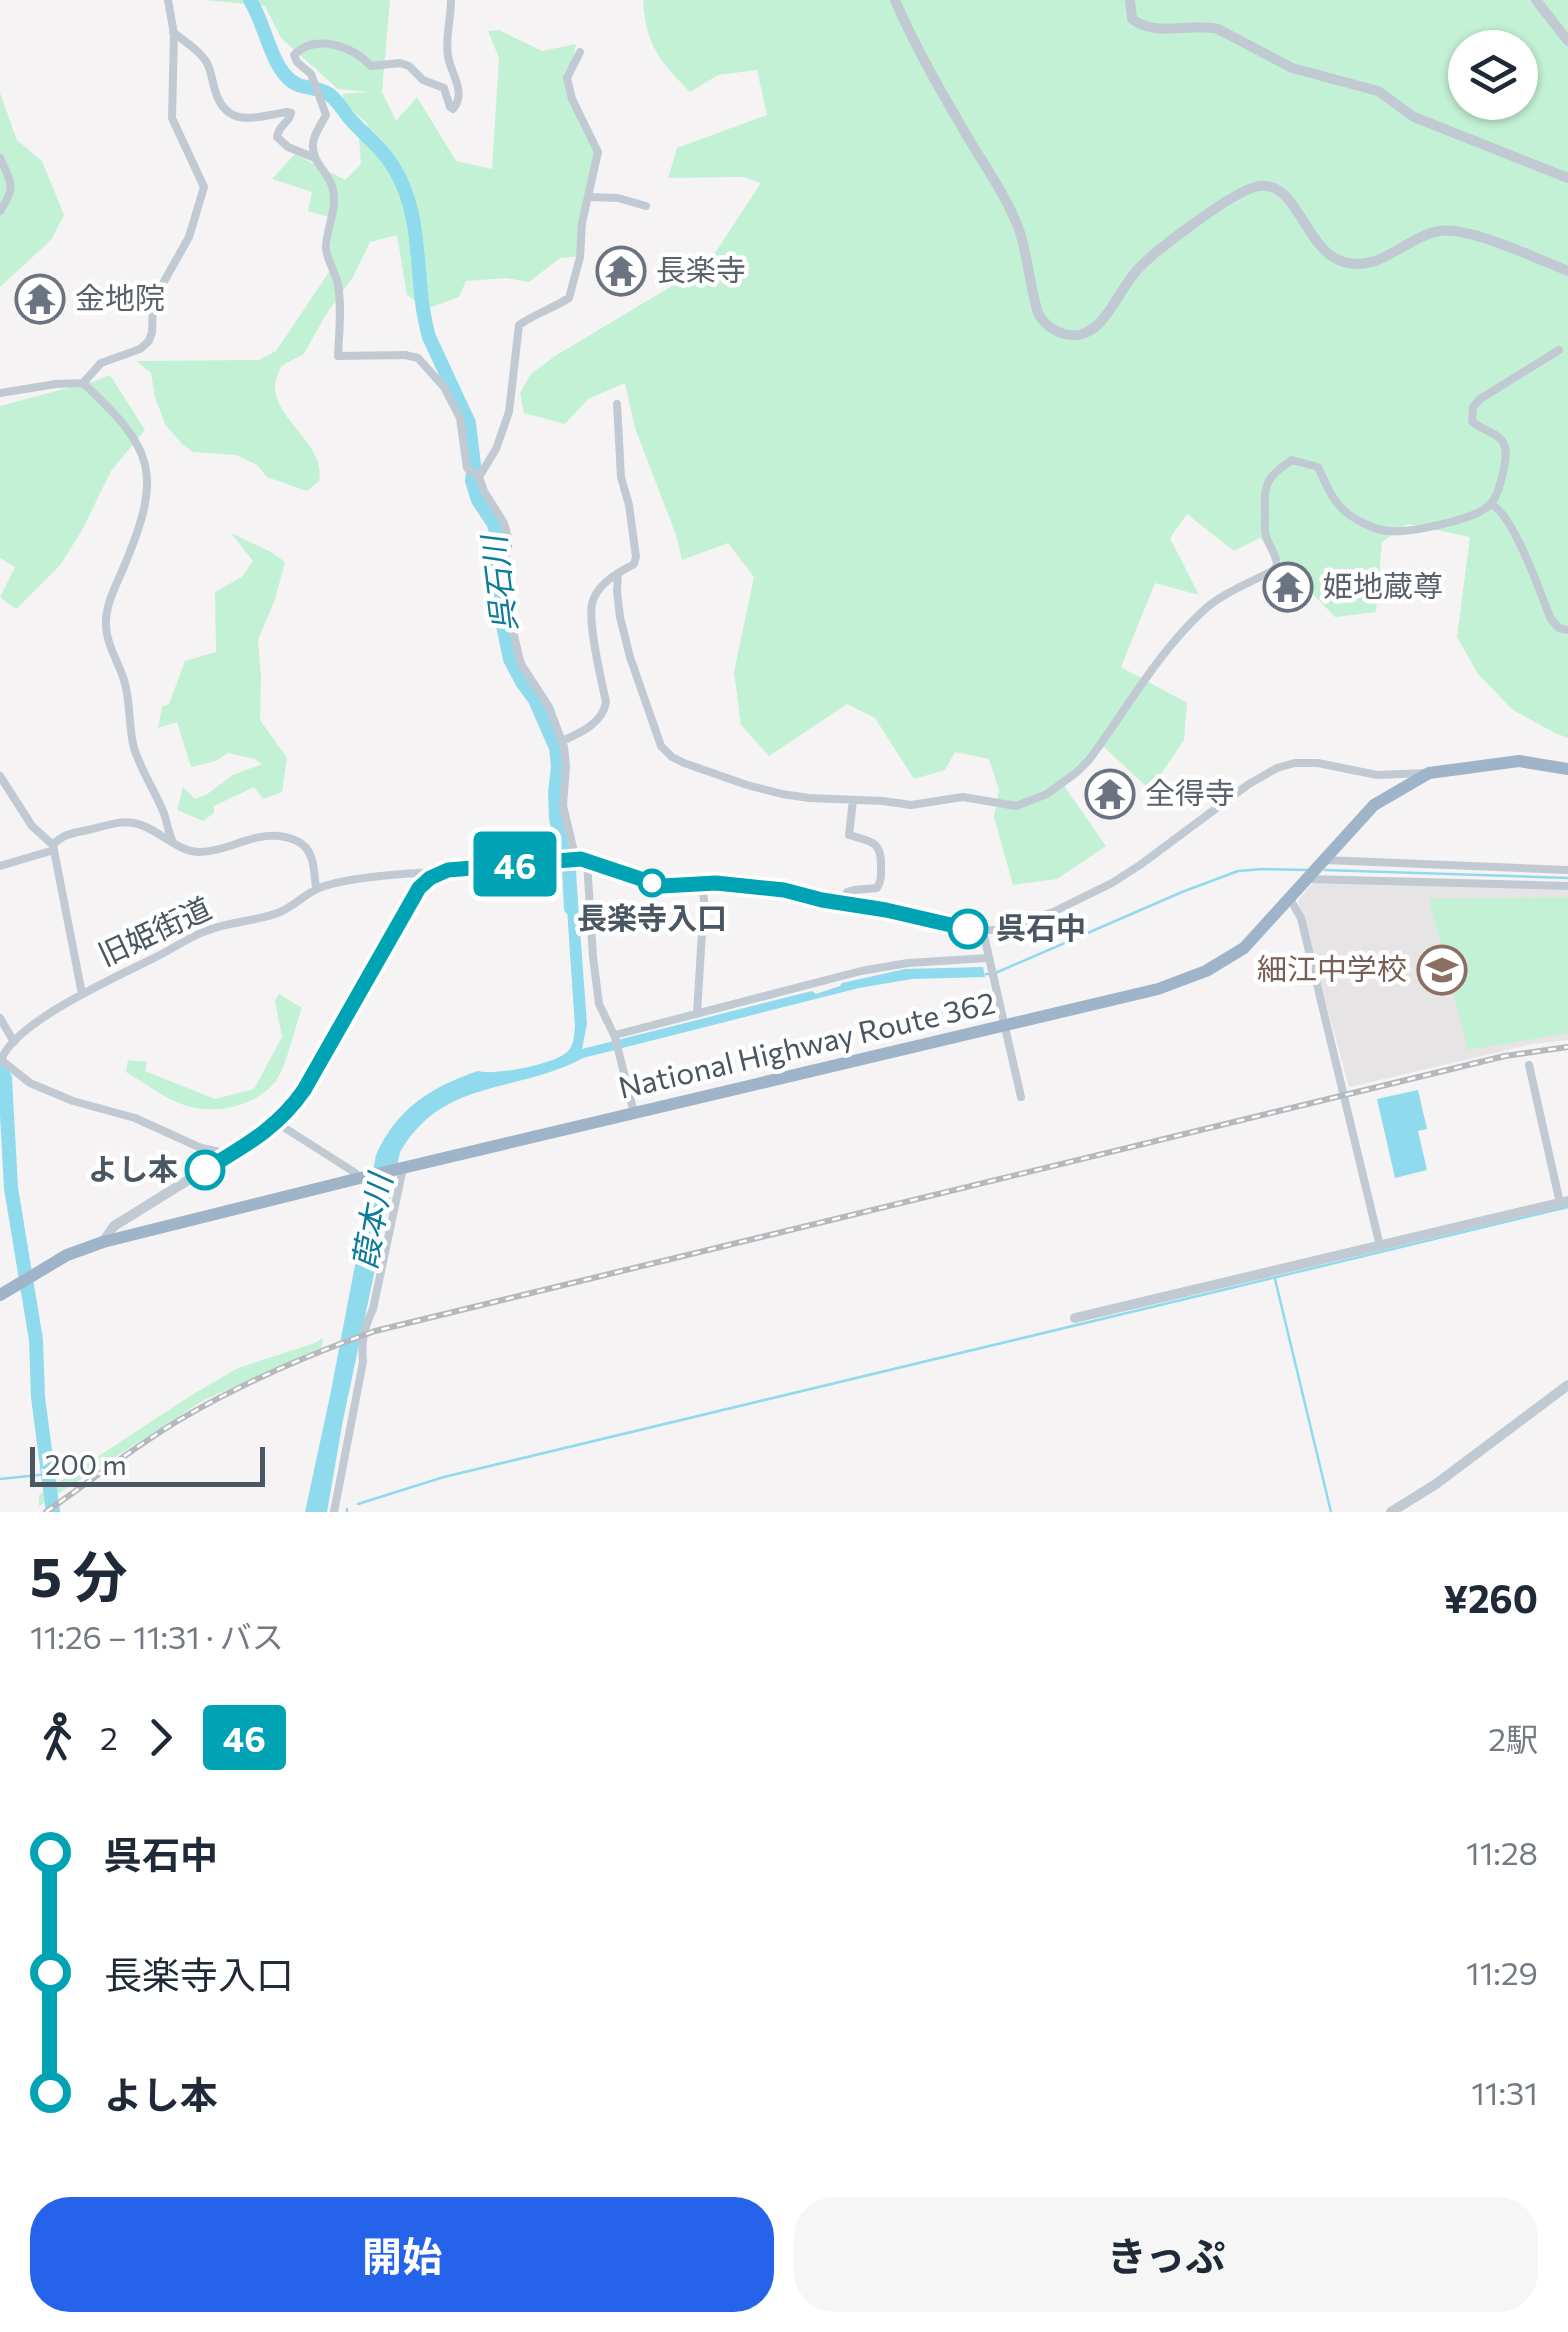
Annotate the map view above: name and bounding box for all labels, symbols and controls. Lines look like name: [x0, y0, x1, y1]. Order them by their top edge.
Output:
map controls: [1448, 30, 1538, 120]
button: layers: [1448, 30, 1538, 120]
temple icon: 長楽寺: [595, 245, 647, 297]
place label: 長楽寺: [656, 250, 746, 287]
temple icon: 金地院: [14, 273, 66, 325]
place label: 金地院: [75, 278, 165, 315]
water label: 呉石川: [472, 531, 524, 634]
temple icon: 姫地蔵尊: [1262, 561, 1314, 613]
place label: 姫地蔵尊: [1323, 566, 1443, 603]
temple icon: 全得寺: [1084, 768, 1136, 820]
place label: 全得寺: [1145, 773, 1235, 810]
line badge: 46: [470, 832, 560, 896]
text: 46: [493, 843, 537, 886]
marker: 長楽寺入口: [639, 870, 665, 896]
street label: 旧姫街道: [92, 888, 216, 972]
place label: 長楽寺入口: [577, 898, 727, 935]
place label: 呉石中: [996, 908, 1086, 945]
marker: 呉石中: [949, 910, 987, 948]
school or university icon: 細江中学校: [1416, 944, 1468, 996]
place label: 細江中学校: [1257, 949, 1407, 986]
street label: National Highway Route 362: [614, 982, 998, 1105]
place label: よし本: [88, 1149, 178, 1186]
marker: よし本: [186, 1151, 224, 1189]
water label: 葭本川: [343, 1168, 400, 1272]
scale bar: [30, 1442, 265, 1486]
text: 200 m: [45, 1447, 127, 1481]
text: 5 分: [30, 1541, 128, 1608]
text: ¥260: [1443, 1574, 1538, 1621]
text: 11:26 – 11:31 · バス: [30, 1616, 284, 1656]
icon: walk: [30, 1710, 85, 1765]
icon: forward: [133, 1710, 188, 1765]
text: 46: [223, 1716, 266, 1759]
text: 2: [100, 1717, 118, 1757]
text: 2駅: [1488, 1718, 1538, 1758]
text: 呉石中: [104, 1830, 218, 1877]
text: 11:28: [1466, 1832, 1538, 1872]
text: 長楽寺入口: [104, 1950, 294, 1997]
text: 11:29: [1466, 1952, 1538, 1992]
text: よし本: [104, 2070, 218, 2117]
text: 11:31: [1471, 2072, 1538, 2112]
button: 開始: [30, 2197, 774, 2312]
button: きっぷ: [794, 2197, 1538, 2312]

